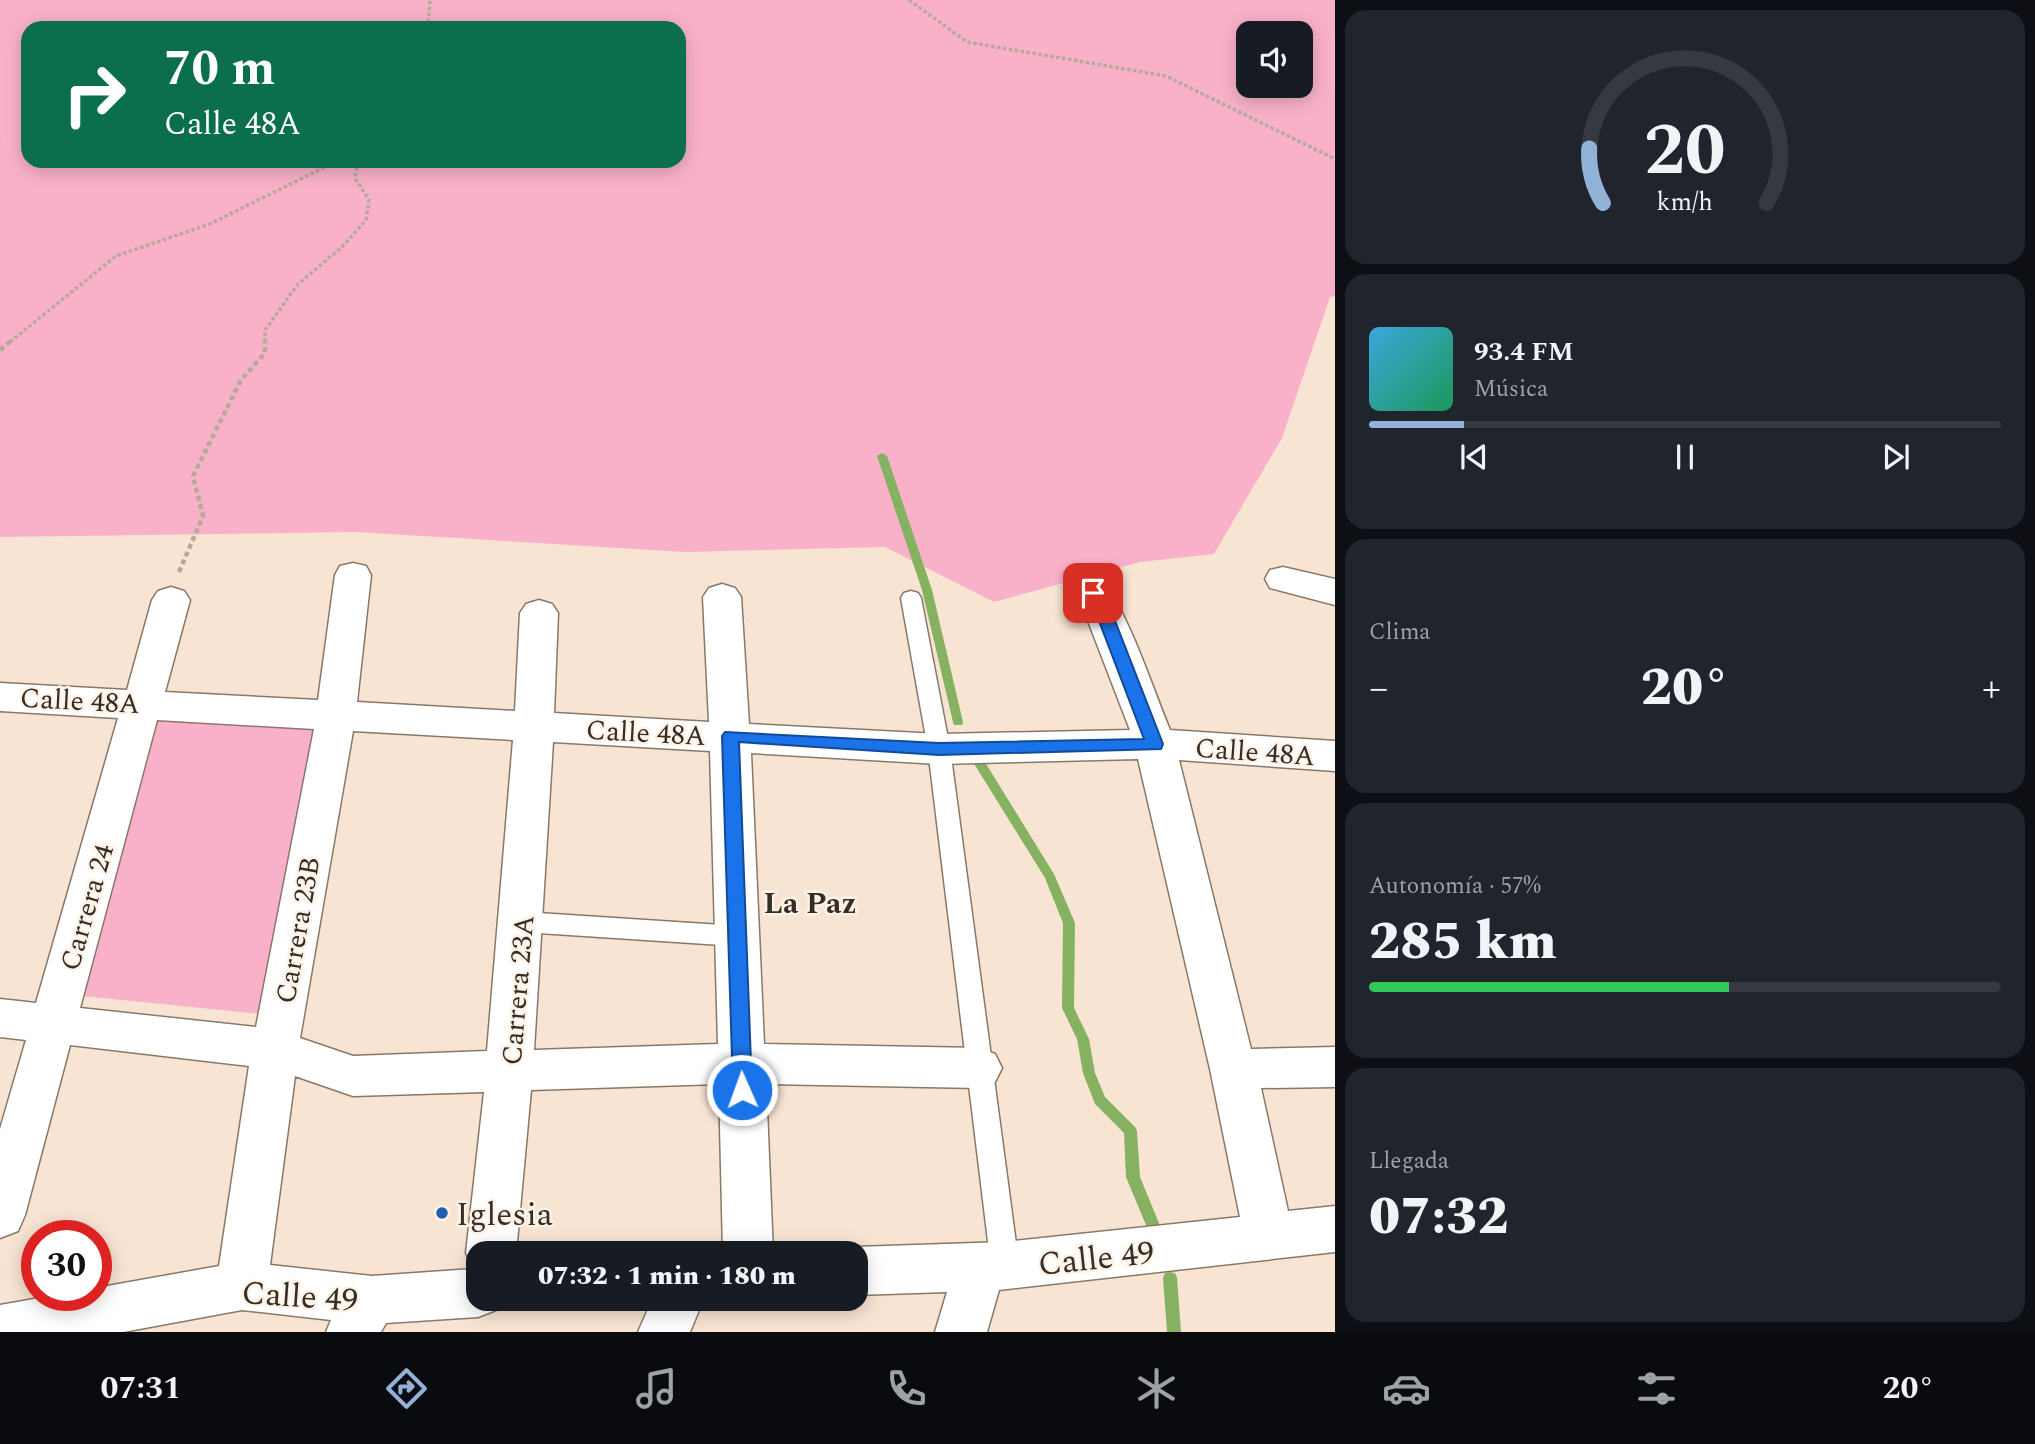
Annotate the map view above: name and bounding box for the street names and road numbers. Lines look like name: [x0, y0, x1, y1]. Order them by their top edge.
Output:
street label: Calle 48A: [19, 677, 141, 726]
street label: Calle 48A: [585, 709, 707, 758]
street label: Calle 48A: [1194, 727, 1316, 778]
street label: Carrera 24: [49, 839, 126, 976]
street label: Carrera 23B: [264, 853, 333, 1007]
street label: Carrera 23A: [490, 913, 546, 1067]
street label: Calle 49: [1036, 1228, 1157, 1290]
street label: Calle 49: [240, 1268, 360, 1326]

